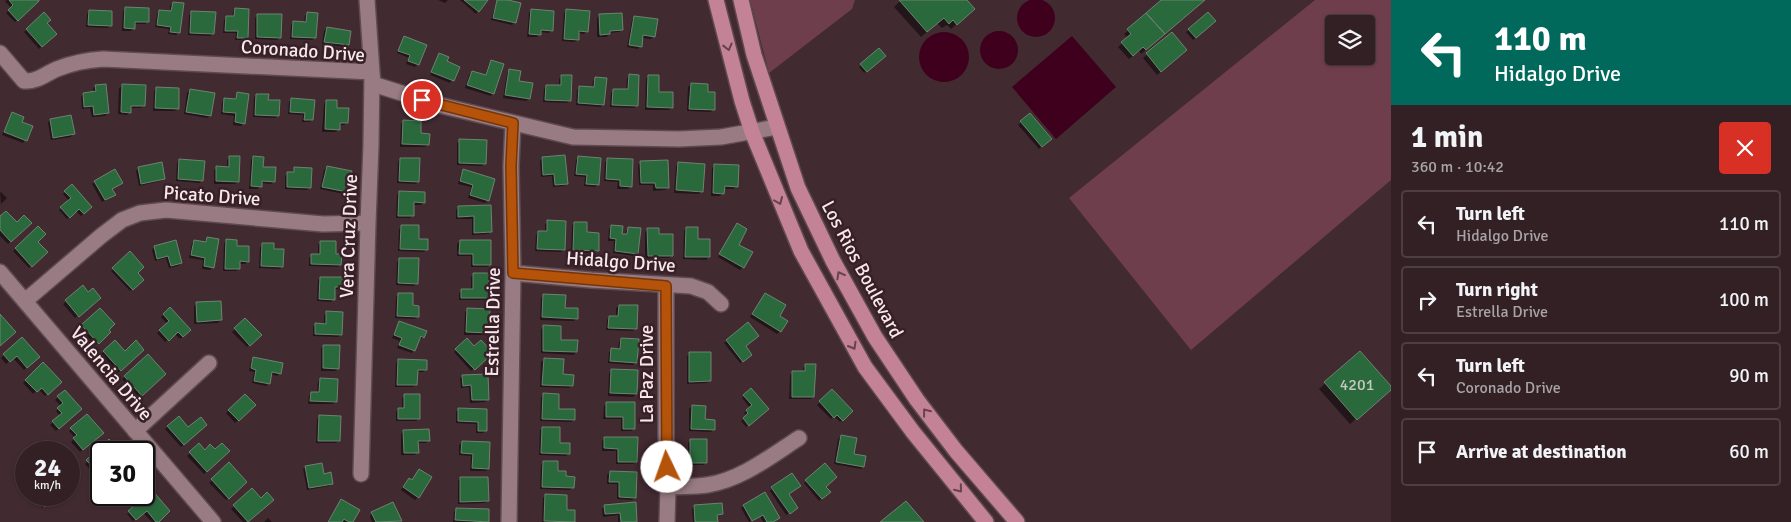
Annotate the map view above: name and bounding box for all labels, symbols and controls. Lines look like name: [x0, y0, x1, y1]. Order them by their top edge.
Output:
map controls: [1325, 15, 1375, 65]
button: layers: [1325, 15, 1375, 65]
text: 110 m: [1494, 17, 1587, 60]
icon: left: [1411, 20, 1476, 85]
street label: Coronado Drive: [240, 35, 366, 67]
one-way arrow: [722, 43, 732, 51]
text: Hidalgo Drive: [1494, 60, 1621, 87]
pin: [401, 79, 443, 121]
icon: arrive: [408, 86, 436, 114]
text: 1 min: [1411, 119, 1483, 156]
button: close: [1719, 122, 1771, 174]
text: 360 m · 10:42: [1411, 157, 1504, 177]
street label: Vera Cruz Drive: [335, 174, 363, 299]
street label: Picato Drive: [163, 181, 261, 211]
one-way arrow: [773, 196, 784, 205]
street label: Los Rios Boulevard: [816, 197, 908, 342]
text: Turn left: [1456, 202, 1525, 226]
icon: left: [1413, 210, 1441, 238]
text: 110 m: [1719, 212, 1769, 236]
text: Hidalgo Drive: [1456, 226, 1548, 246]
street label: Hidalgo Drive: [565, 246, 676, 278]
street label: Estrella Drive: [480, 267, 506, 377]
one-way arrow: [836, 271, 846, 280]
text: Turn right: [1456, 278, 1538, 302]
icon: right: [1413, 286, 1441, 314]
text: 100 m: [1719, 288, 1769, 312]
text: Estrella Drive: [1456, 302, 1548, 322]
street label: Valencia Drive: [65, 322, 158, 426]
street label: La Paz Drive: [635, 325, 659, 423]
one-way arrow: [847, 340, 857, 349]
text: Turn left: [1456, 354, 1525, 378]
icon: left: [1413, 362, 1441, 390]
text: 90 m: [1729, 364, 1769, 388]
house number: 4201: [1340, 375, 1374, 395]
text: Coronado Drive: [1456, 378, 1561, 398]
one-way arrow: [923, 408, 932, 418]
icon: arrive: [1413, 438, 1441, 466]
position arrow: [640, 440, 692, 492]
text: Arrive at destination: [1456, 440, 1627, 464]
text: 60 m: [1729, 440, 1769, 464]
speed limit sign: 30: [90, 441, 155, 506]
text: 24: [34, 452, 61, 483]
text: km/h: [34, 478, 61, 493]
one-way arrow: [954, 483, 962, 492]

